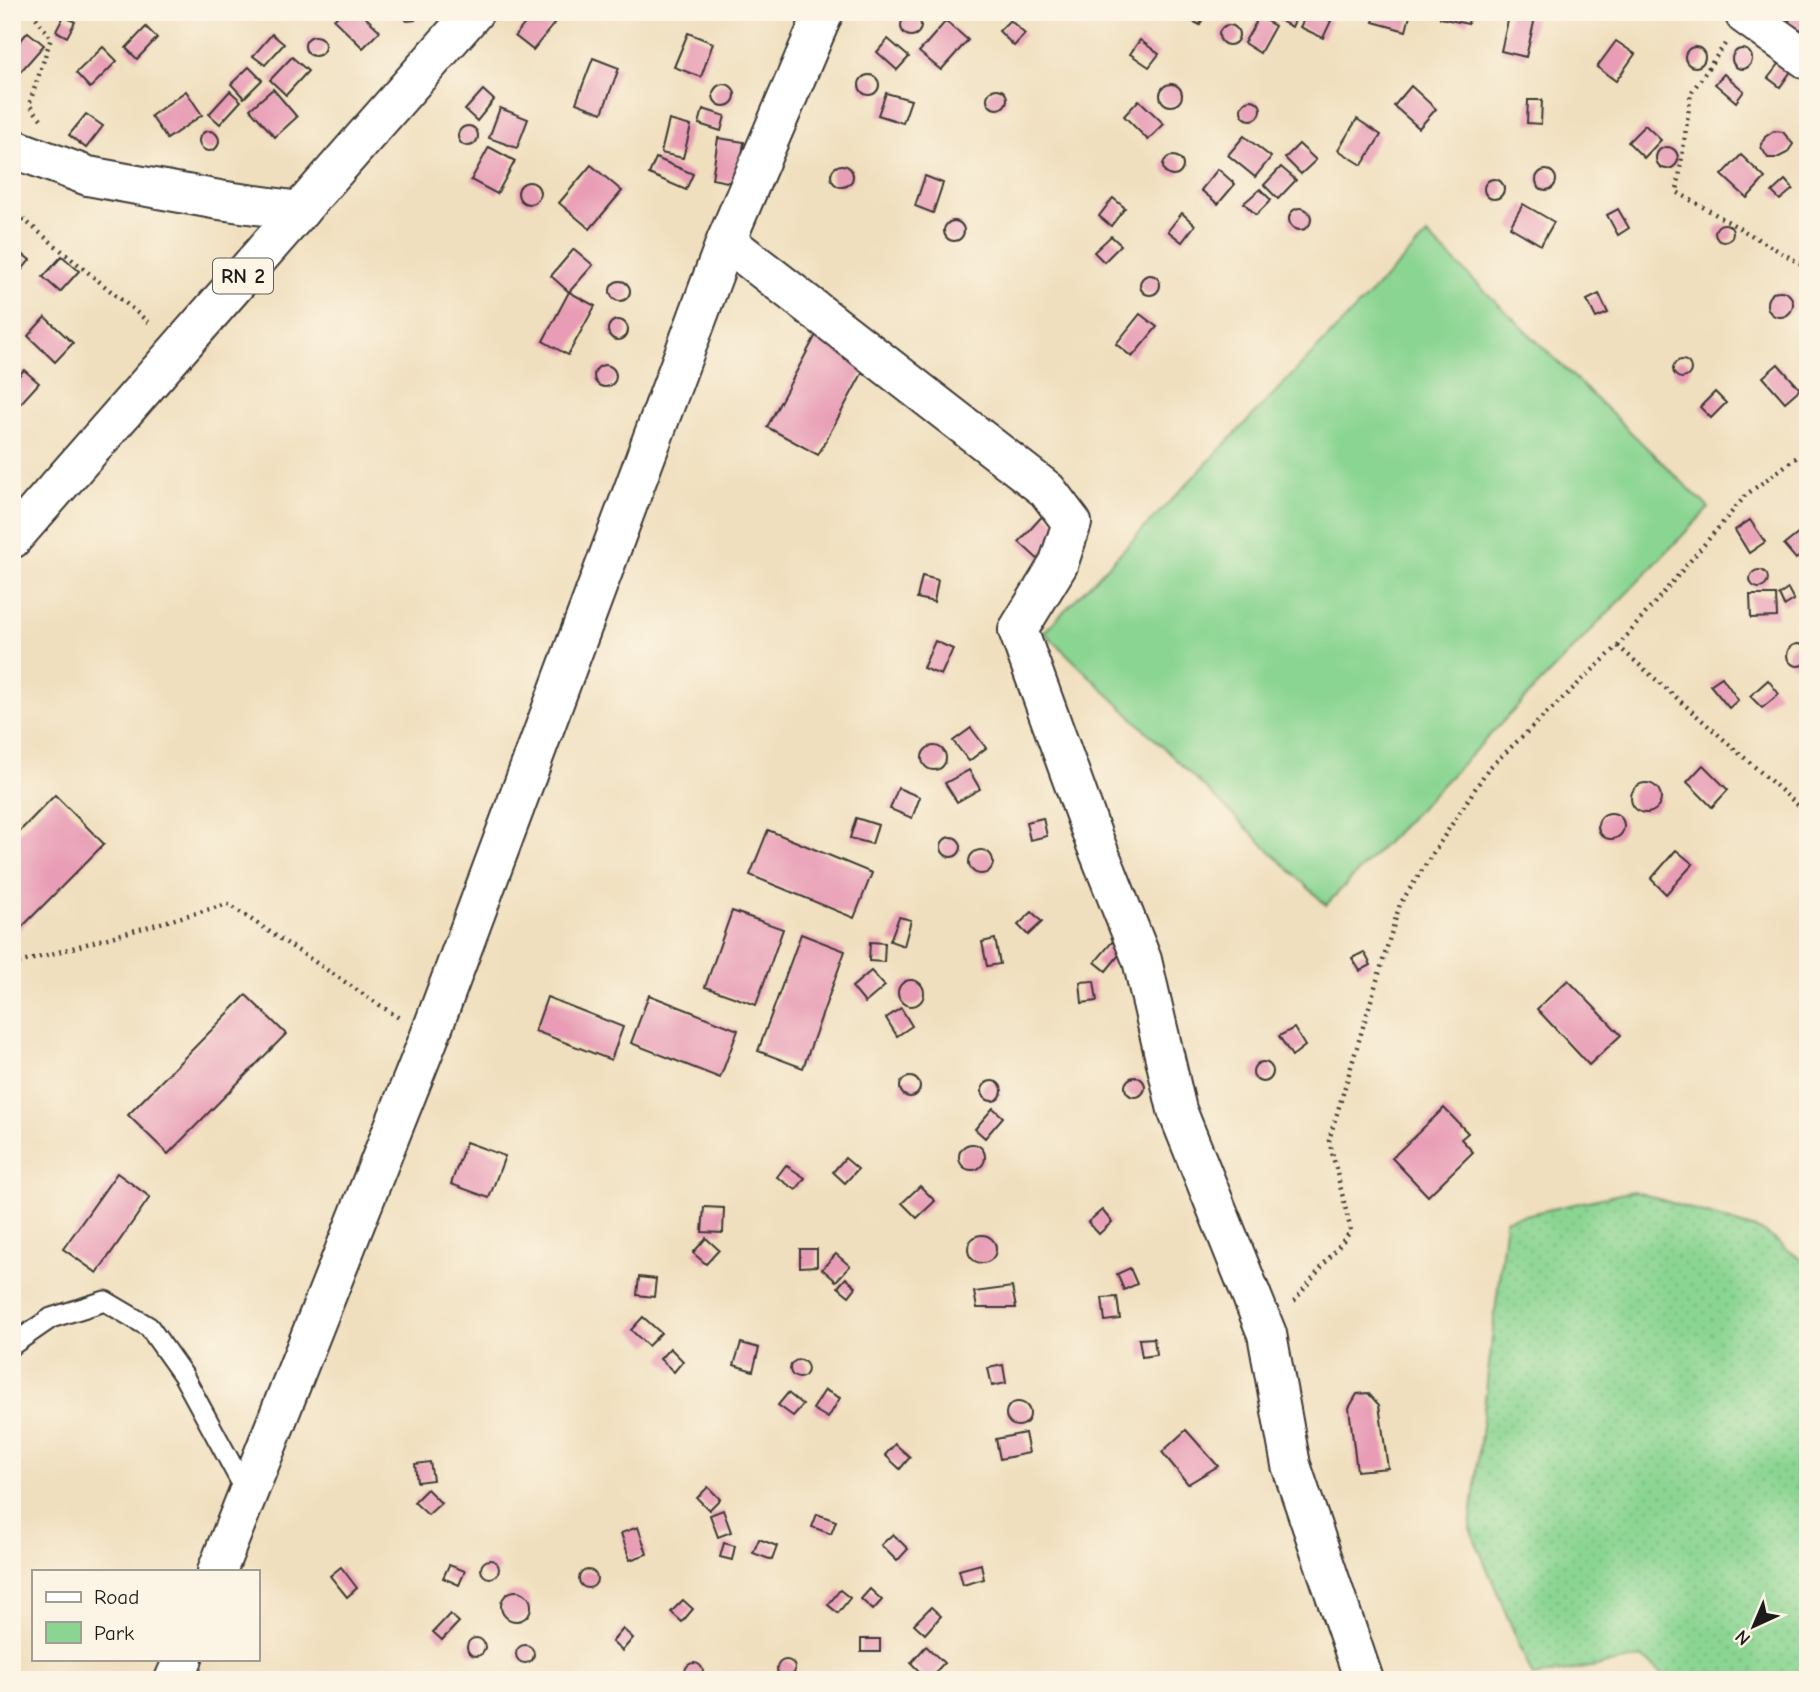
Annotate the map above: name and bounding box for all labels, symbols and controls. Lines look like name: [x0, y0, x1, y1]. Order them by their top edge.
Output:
road number: RN 2: [213, 258, 273, 294]
legend: [32, 1570, 259, 1660]
text: Road: [94, 1585, 139, 1609]
north arrow: [1718, 1590, 1788, 1660]
text: Park: [94, 1621, 134, 1645]
text: N: [1731, 1625, 1755, 1650]

